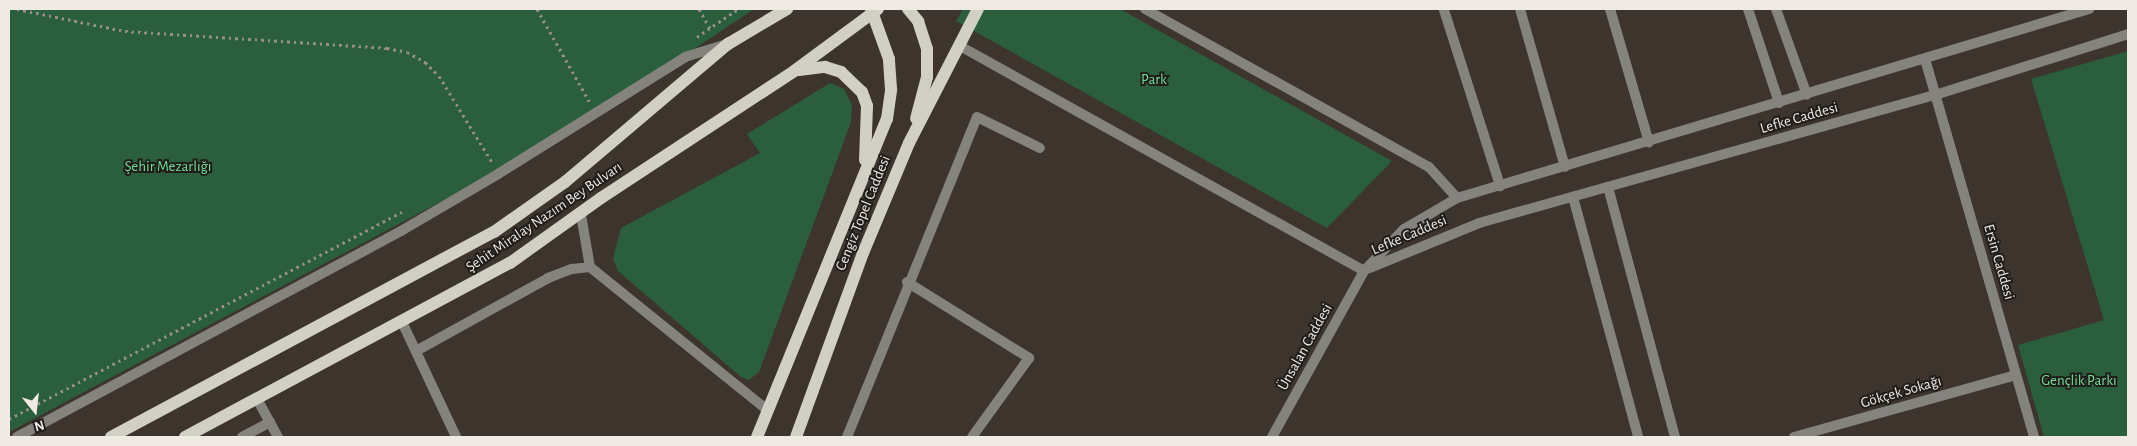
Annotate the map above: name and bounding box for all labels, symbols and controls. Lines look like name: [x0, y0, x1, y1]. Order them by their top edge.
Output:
park label: Park: [1141, 71, 1167, 89]
street label: Lefke Caddesi: [1758, 98, 1840, 138]
street label: Cengiz Topel Caddesi: [832, 153, 894, 273]
park label: Şehir Mezarlığı: [125, 158, 211, 176]
street label: Şehit Miralay Nazım Bey Bulvarı: [463, 158, 625, 276]
street label: Lefke Caddesi: [1369, 211, 1449, 259]
street label: Ersin Caddesi: [1980, 222, 2018, 302]
street label: Ünsalan Caddesi: [1274, 300, 1336, 394]
street label: Gökçek Sokağı: [1859, 372, 1943, 412]
park label: Gençlik Parkı: [2041, 372, 2117, 390]
north arrow: [10, 386, 60, 436]
text: N: [33, 417, 46, 433]

